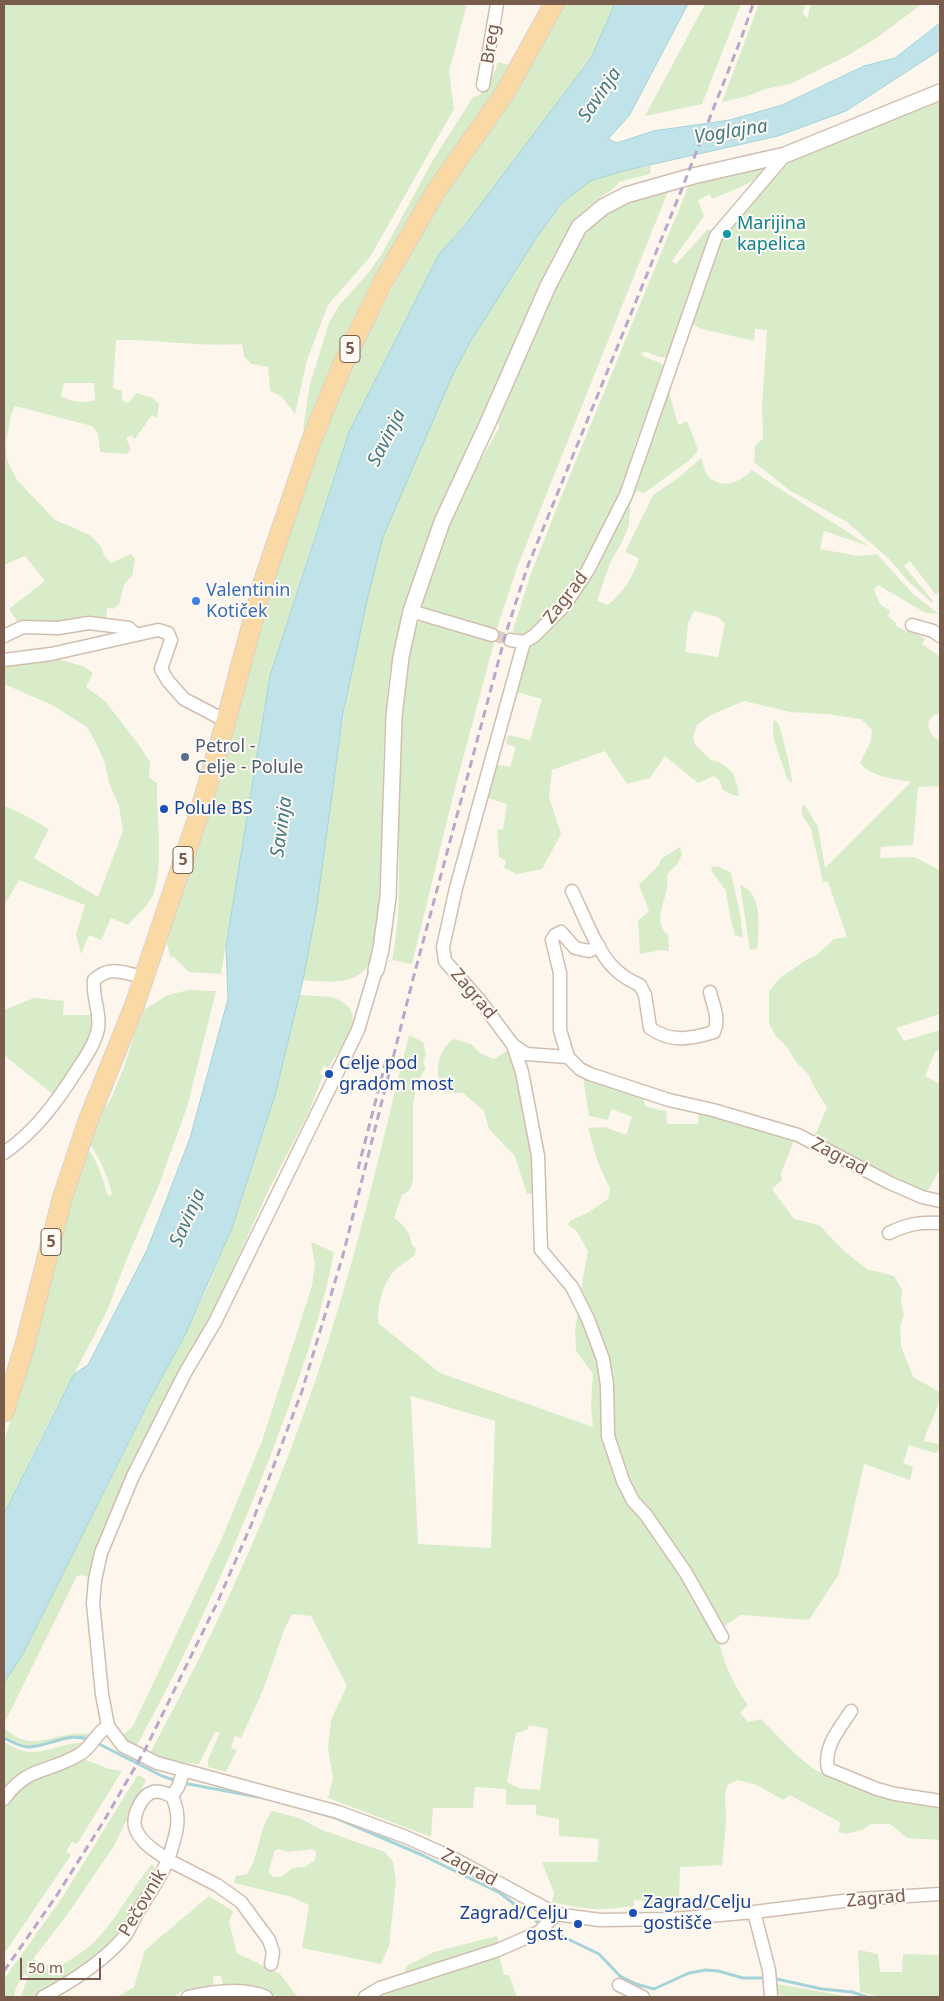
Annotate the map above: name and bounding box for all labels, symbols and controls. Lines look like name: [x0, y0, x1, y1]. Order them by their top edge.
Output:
street label: Breg: [477, 23, 505, 65]
water label: Savinja: [574, 63, 626, 127]
water label: Voglajna: [693, 115, 769, 149]
place label: Marijina kapelica: [737, 213, 806, 255]
marker: Marijina kapelica: [721, 228, 733, 240]
road number: 5: [340, 336, 360, 362]
water label: Savinja: [363, 406, 411, 470]
street label: Zagrad: [539, 568, 593, 628]
place label: Valentinin Kotiček: [206, 580, 290, 622]
marker: Valentinin Kotiček: [190, 595, 202, 607]
place label: Petrol - Celje - Polule: [195, 736, 303, 779]
marker: Petrol - Celje - Polule: [179, 751, 191, 763]
water label: Savinja: [266, 795, 298, 859]
place label: Polule BS: [174, 798, 253, 820]
marker: Polule BS: [158, 803, 170, 815]
road number: 5: [173, 846, 193, 874]
street label: Zagrad: [446, 964, 500, 1024]
place label: Celje pod gradom most: [339, 1053, 454, 1096]
marker: Celje pod gradom most: [323, 1068, 335, 1080]
street label: Zagrad: [808, 1133, 870, 1181]
water label: Savinja: [165, 1186, 211, 1250]
road number: 5: [41, 1228, 61, 1256]
street label: Zagrad: [438, 1844, 500, 1892]
street label: Pečovnik: [114, 1865, 172, 1941]
street label: Zagrad: [845, 1886, 907, 1912]
place label: Zagrad/Celju gostišče: [643, 1892, 751, 1935]
place label: Zagrad/Celju gost.: [460, 1903, 568, 1946]
marker: Zagrad/Celju gostišče: [627, 1907, 639, 1919]
marker: Zagrad/Celju gost.: [572, 1918, 584, 1930]
scale bar: [22, 1948, 104, 1980]
text: 50 m: [28, 1957, 63, 1977]

